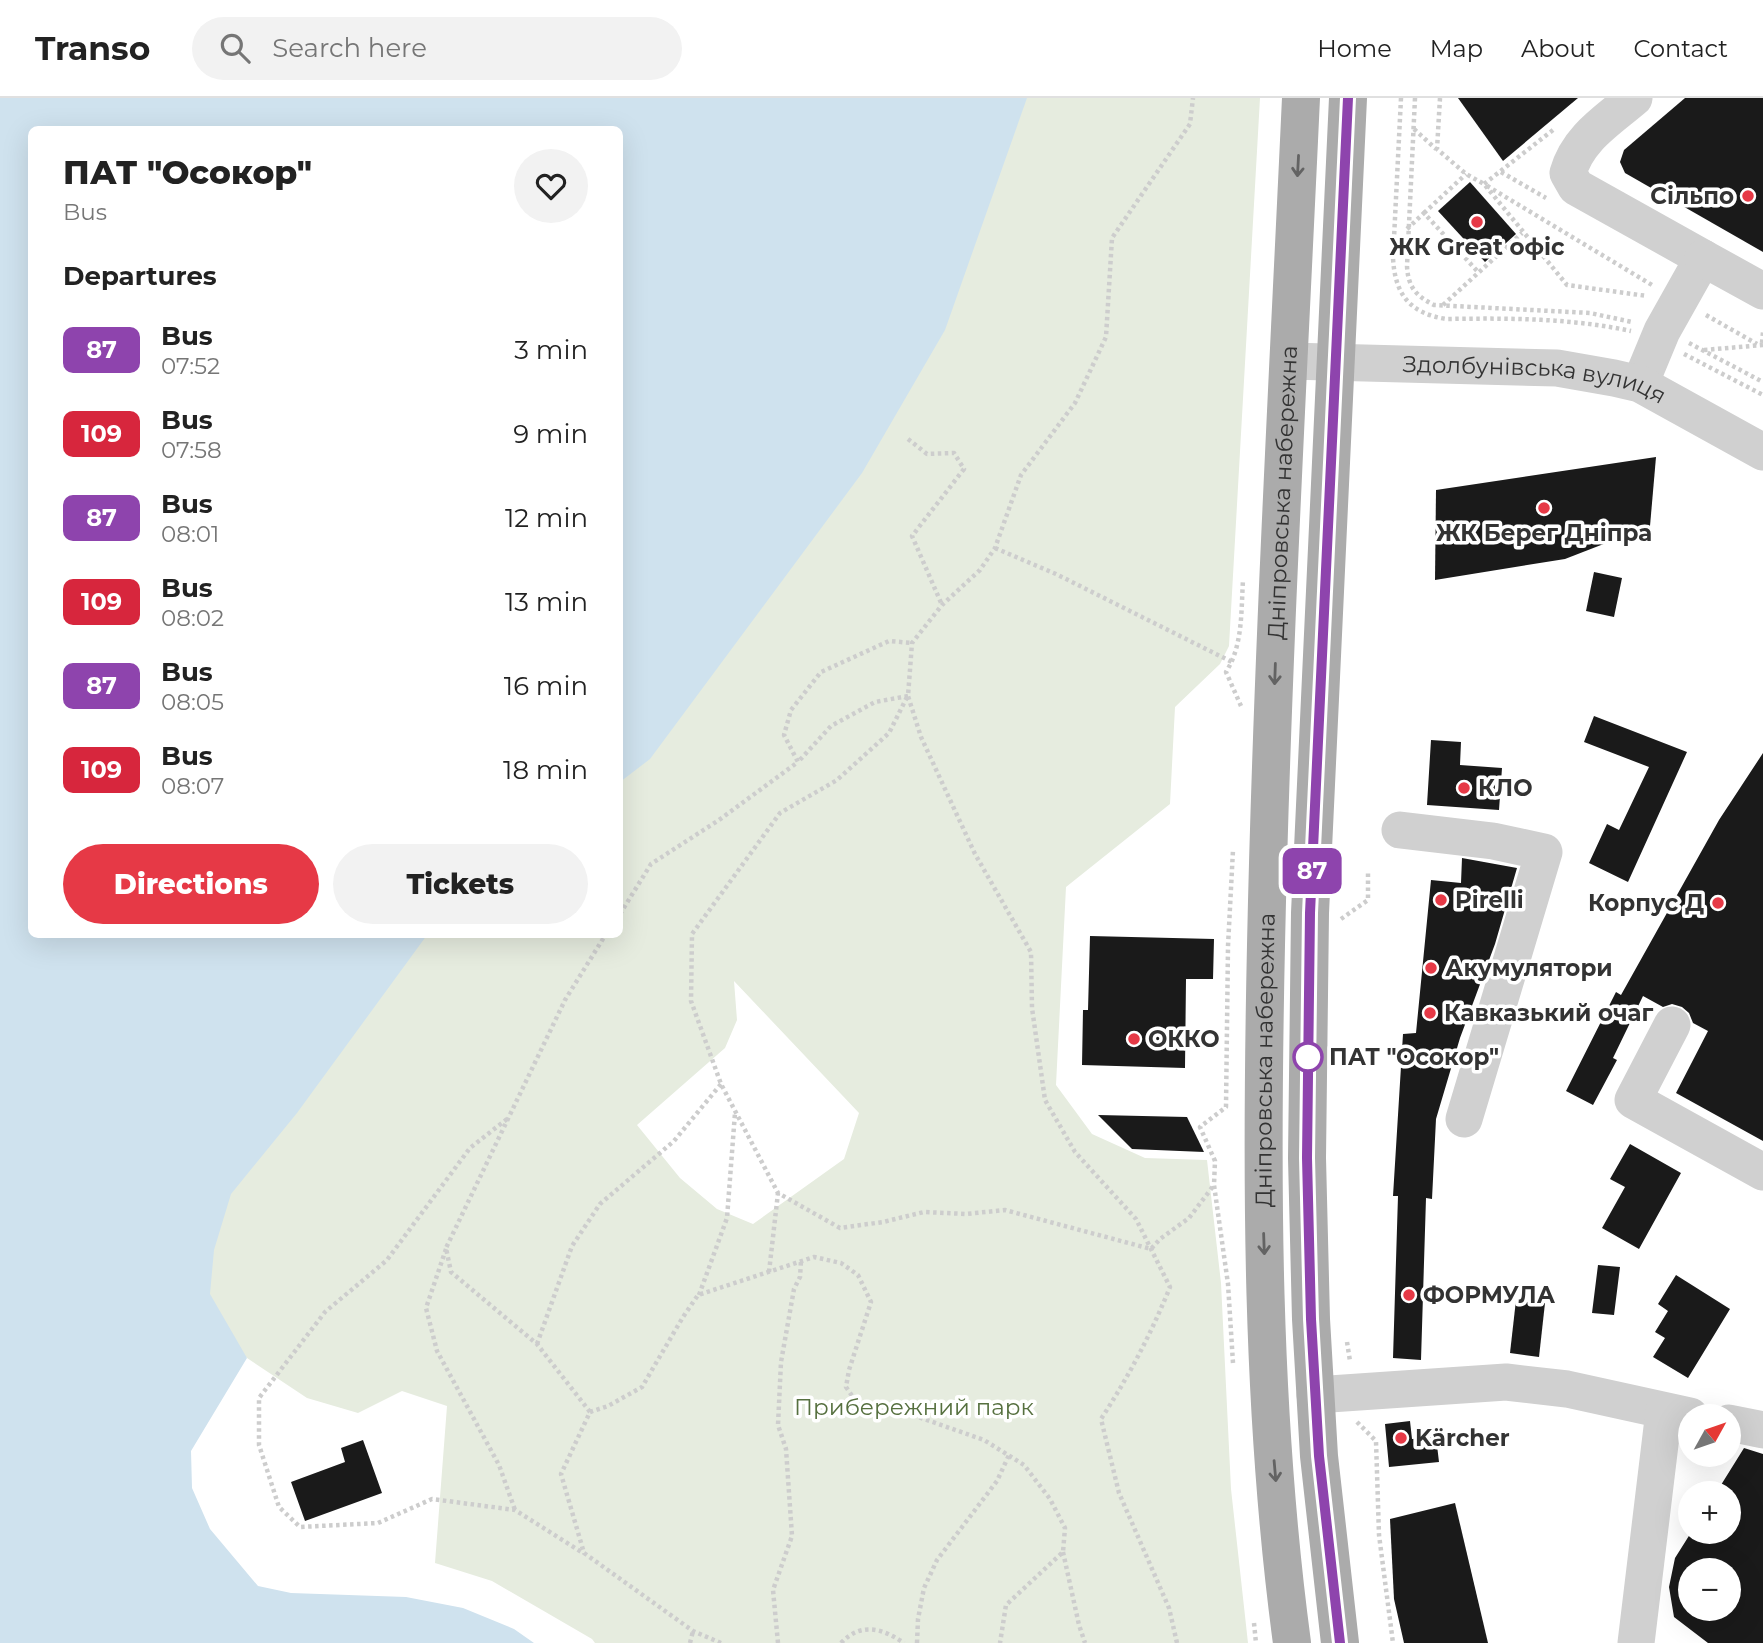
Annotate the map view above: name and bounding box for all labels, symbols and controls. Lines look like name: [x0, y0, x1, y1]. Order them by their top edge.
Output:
search box: [192, 17, 682, 80]
text: Transo: [35, 28, 150, 68]
icon: search: [216, 29, 254, 67]
text: Search here: [272, 32, 427, 64]
text: Home: [1317, 34, 1392, 63]
text: Map: [1430, 34, 1483, 63]
text: About: [1521, 34, 1595, 63]
text: Contact: [1633, 34, 1728, 63]
button: heart: [514, 149, 588, 223]
text: ПАТ "Осокор": [63, 152, 312, 192]
one-way arrow: [1291, 154, 1304, 177]
place label: Сільпо: [1650, 182, 1734, 210]
marker: Сільпо: [1740, 188, 1756, 204]
text: Bus: [63, 198, 107, 226]
marker: ЖК Great офіс: [1469, 214, 1485, 230]
place label: ЖК Great офіс: [1389, 233, 1565, 261]
text: Departures: [63, 260, 217, 292]
text: Bus: [161, 320, 213, 352]
text: 3 min: [514, 334, 588, 366]
text: 87: [86, 335, 117, 364]
street label: Дніпровська набережна: [1262, 345, 1303, 640]
street label: Здолбунівська вулиця: [1402, 350, 1671, 410]
text: 07:52: [161, 352, 220, 380]
text: Bus: [161, 404, 213, 436]
text: 9 min: [513, 418, 588, 450]
text: 109: [81, 419, 122, 448]
text: 07:58: [161, 436, 222, 464]
text: Bus: [161, 488, 213, 520]
marker: ЖК Берег Дніпра: [1536, 500, 1552, 516]
text: 12 min: [505, 502, 588, 534]
text: 87: [86, 503, 117, 532]
place label: ЖК Берег Дніпра: [1436, 519, 1652, 547]
text: 08:01: [161, 520, 219, 548]
text: Bus: [161, 572, 213, 604]
text: 13 min: [505, 586, 588, 618]
text: 109: [81, 587, 122, 616]
text: 08:02: [161, 604, 224, 632]
text: Bus: [161, 656, 213, 688]
one-way arrow: [1268, 662, 1281, 685]
text: 16 min: [504, 670, 588, 702]
text: 87: [86, 671, 117, 700]
text: 08:05: [161, 688, 224, 716]
text: Bus: [161, 740, 213, 772]
text: 18 min: [503, 754, 588, 786]
text: 109: [81, 755, 122, 784]
text: 08:07: [161, 772, 224, 800]
place label: КЛО: [1478, 774, 1533, 802]
marker: КЛО: [1456, 780, 1472, 796]
button: Directions: [63, 844, 319, 924]
button: Tickets: [333, 844, 588, 924]
line badge: 87: [1280, 848, 1344, 894]
text: 87: [1297, 856, 1327, 885]
place label: Pirelli: [1455, 886, 1524, 914]
place label: Корпус Д: [1588, 889, 1704, 917]
marker: Pirelli: [1433, 892, 1449, 908]
marker: Корпус Д: [1710, 895, 1726, 911]
street label: Дніпровська набережна: [1250, 913, 1281, 1208]
place label: Акумулятори: [1445, 954, 1613, 982]
marker: Акумулятори: [1423, 960, 1439, 976]
place label: Кавказький очаг: [1444, 999, 1653, 1027]
marker: Кавказький очаг: [1422, 1005, 1438, 1021]
place label: ОККО: [1148, 1025, 1220, 1053]
marker: ОККО: [1126, 1031, 1142, 1047]
marker: ПАТ "Осокор": [1293, 1042, 1323, 1072]
place label: ПАТ "Осокор": [1329, 1043, 1499, 1071]
one-way arrow: [1257, 1232, 1270, 1255]
place label: ФОРМУЛА: [1423, 1281, 1556, 1309]
marker: ФОРМУЛА: [1401, 1287, 1417, 1303]
park label: Прибережний парк: [794, 1393, 1035, 1421]
north arrow: [1678, 1404, 1741, 1466]
map controls: [1678, 1404, 1741, 1621]
place label: Kärcher: [1415, 1424, 1510, 1452]
marker: Kärcher: [1393, 1430, 1409, 1446]
one-way arrow: [1269, 1459, 1282, 1482]
button: +: [1678, 1481, 1741, 1544]
button: −: [1678, 1558, 1741, 1621]

